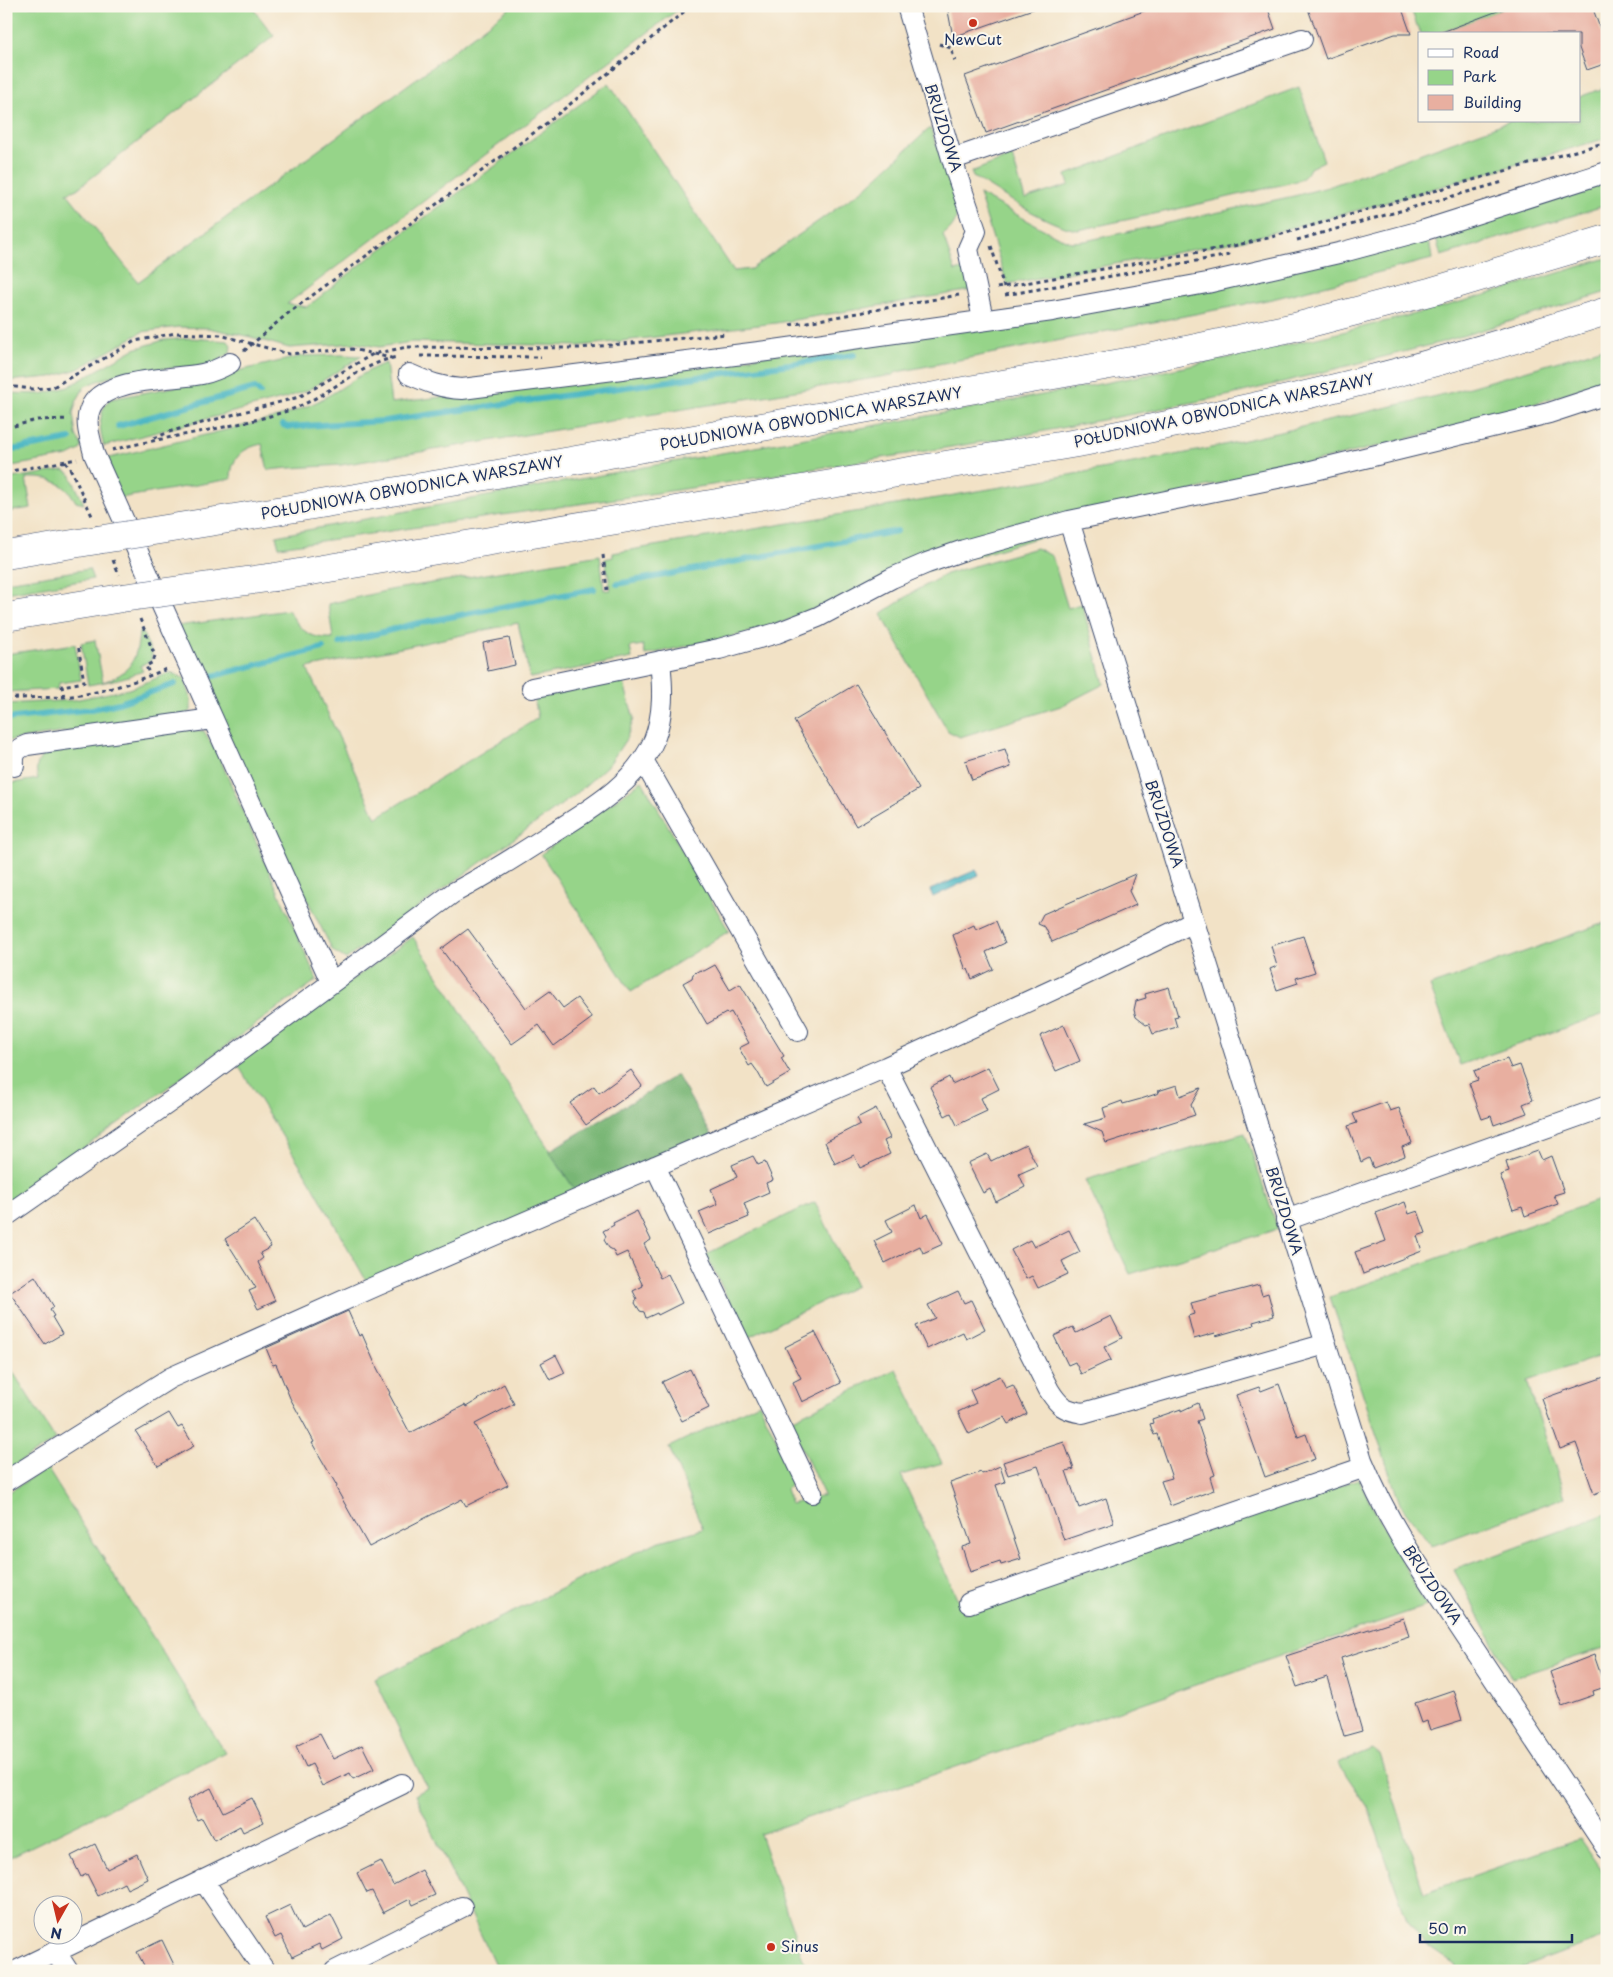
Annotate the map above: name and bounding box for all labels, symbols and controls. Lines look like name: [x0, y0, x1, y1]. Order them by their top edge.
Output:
marker: NewCut: [967, 17, 979, 29]
place label: NewCut: [944, 27, 1002, 50]
legend: [1418, 32, 1580, 122]
text: Road: [1463, 40, 1499, 63]
text: Park: [1463, 64, 1497, 87]
street label: BRUZDOWA: [920, 80, 969, 175]
text: Building: [1463, 90, 1522, 113]
street label: POŁUDNIOWA OBWODNICA WARSZAWY: [1071, 366, 1376, 453]
street label: POŁUDNIOWA OBWODNICA WARSZAWY: [658, 380, 964, 455]
street label: POŁUDNIOWA OBWODNICA WARSZAWY: [259, 449, 565, 524]
street label: BRUZDOWA: [1140, 776, 1190, 871]
street label: BRUZDOWA: [1261, 1163, 1310, 1258]
street label: BRUZDOWA: [1398, 1540, 1468, 1629]
north arrow: [32, 1894, 82, 1944]
scale bar: [1420, 1912, 1573, 1944]
text: 50 m: [1428, 1916, 1467, 1939]
text: N: [49, 1922, 63, 1945]
place label: Sinus: [781, 1934, 819, 1957]
marker: Sinus: [765, 1941, 777, 1953]

